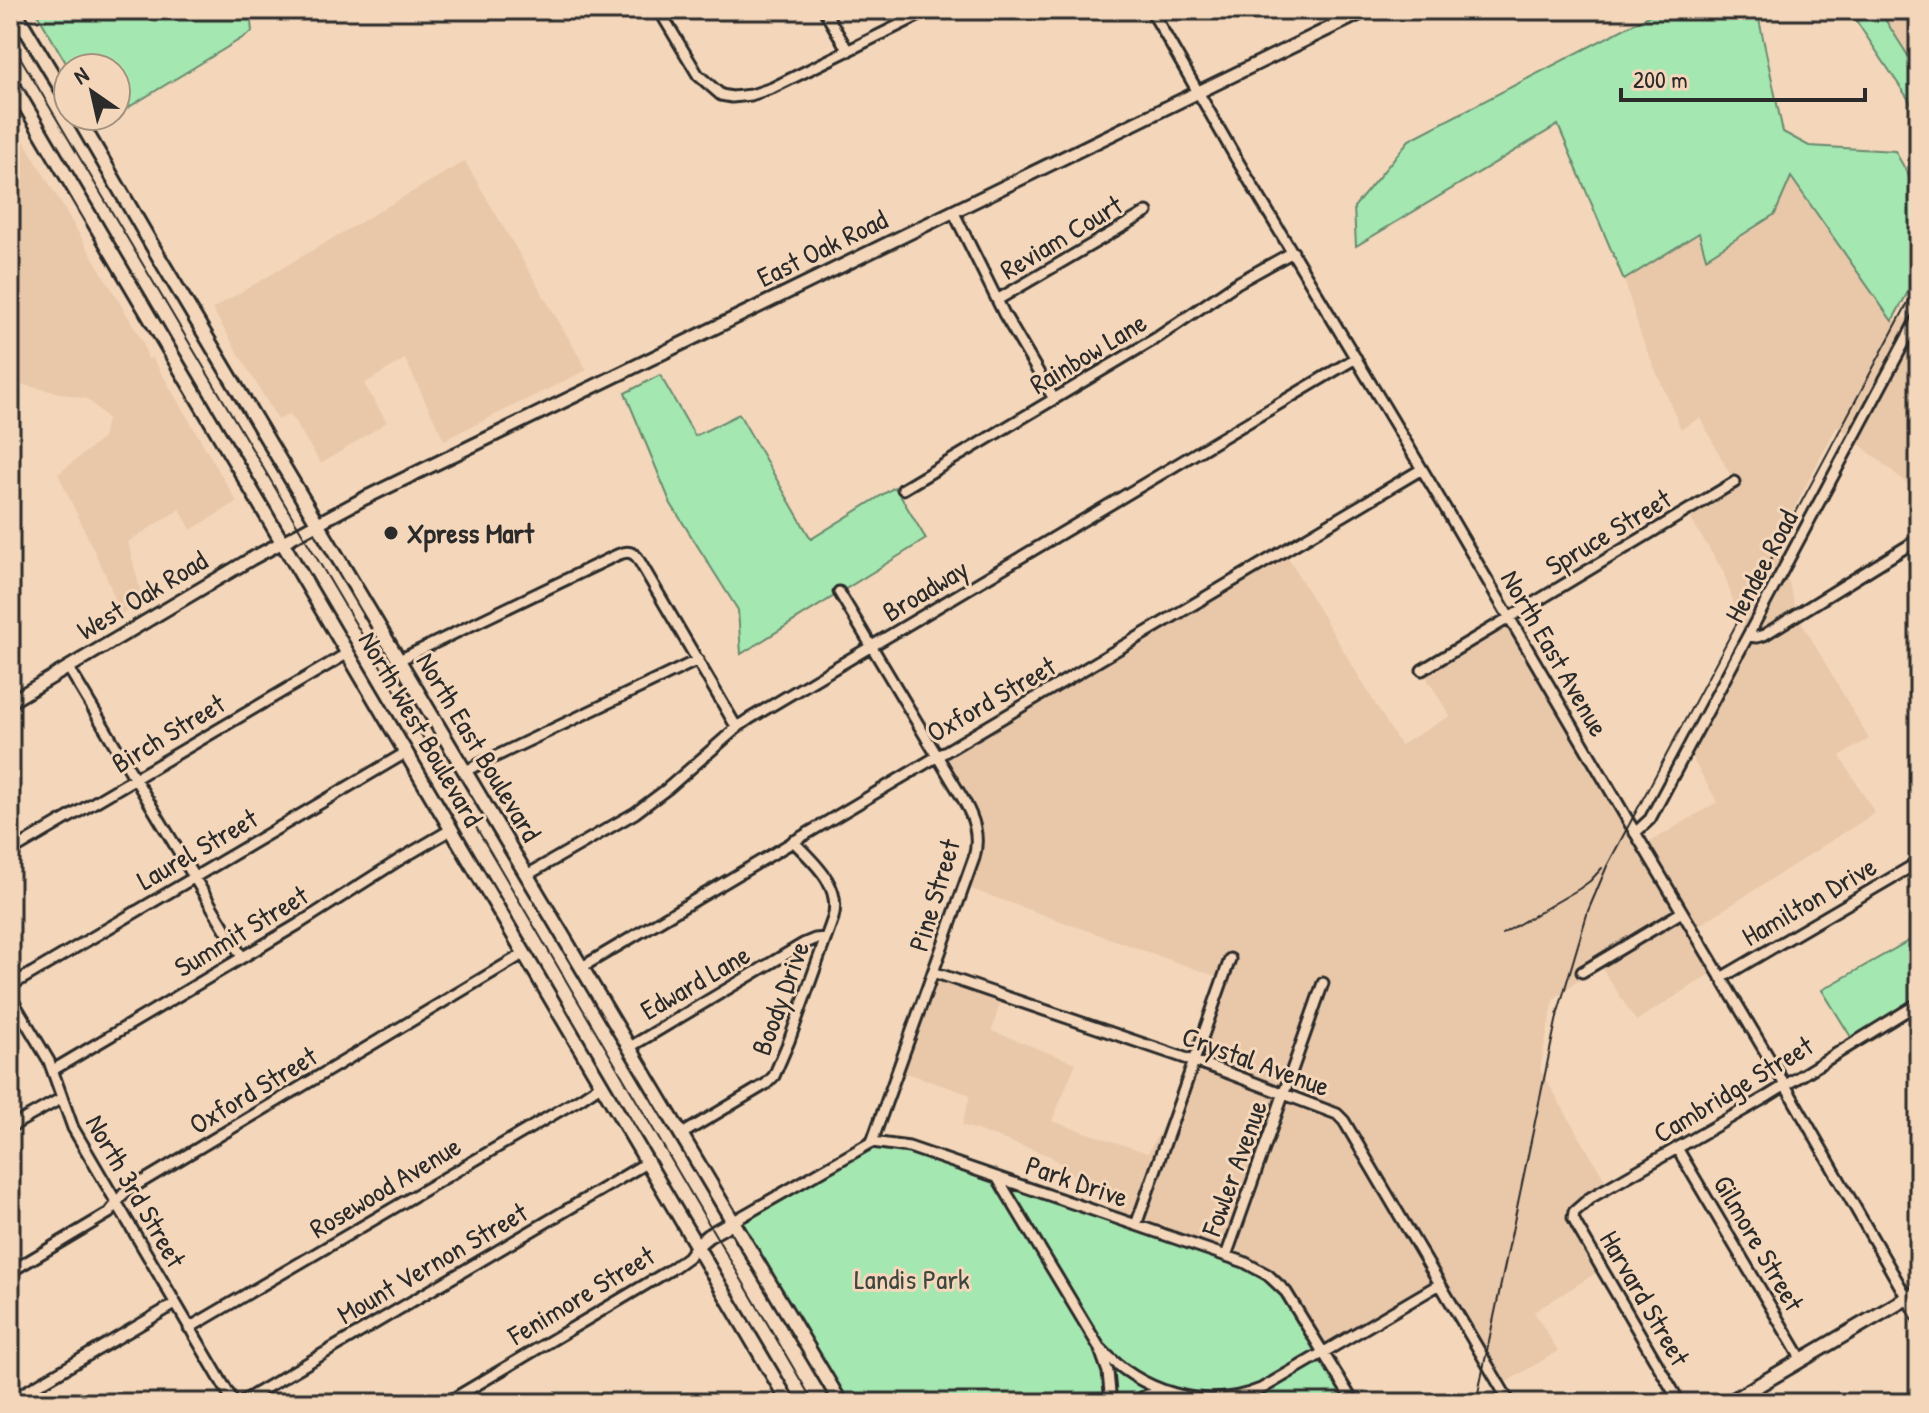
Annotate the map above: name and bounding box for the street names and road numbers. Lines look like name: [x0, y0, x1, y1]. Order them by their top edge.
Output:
street label: Reviam Court: [993, 185, 1129, 288]
street label: East Oak Road: [750, 200, 894, 296]
street label: Rainbow Lane: [1022, 303, 1154, 403]
street label: Spruce Street: [1538, 479, 1678, 584]
street label: Hendee Road: [1715, 503, 1807, 629]
street label: West Oak Road: [70, 541, 214, 649]
street label: Broadway: [875, 549, 975, 630]
street label: North East Avenue: [1492, 563, 1618, 743]
street label: North West Boulevard: [350, 625, 492, 833]
street label: North East Boulevard: [408, 645, 550, 849]
street label: Oxford Street: [920, 647, 1063, 751]
street label: Birch Street: [104, 684, 232, 782]
street label: Laurel Street: [130, 799, 265, 899]
street label: Pine Street: [899, 834, 969, 956]
street label: Hamilton Drive: [1735, 847, 1883, 955]
street label: Summit Street: [167, 876, 315, 986]
street label: Edward Lane: [633, 935, 757, 1029]
street label: Boody Drive: [742, 936, 818, 1060]
street label: Crystal Avenue: [1177, 1017, 1335, 1105]
street label: Cambridge Street: [1646, 1026, 1820, 1152]
street label: Oxford Street: [182, 1037, 324, 1143]
street label: Fowler Avenue: [1192, 1095, 1276, 1242]
street label: North 3rd Street: [77, 1108, 195, 1275]
street label: Rosewood Avenue: [302, 1127, 468, 1247]
street label: Park Drive: [1021, 1146, 1133, 1216]
street label: Gilmore Street: [1705, 1168, 1813, 1318]
street label: Mount Vernon Street: [330, 1193, 534, 1333]
street label: Harvard Street: [1591, 1223, 1699, 1373]
street label: Fenimore Street: [500, 1236, 662, 1354]

